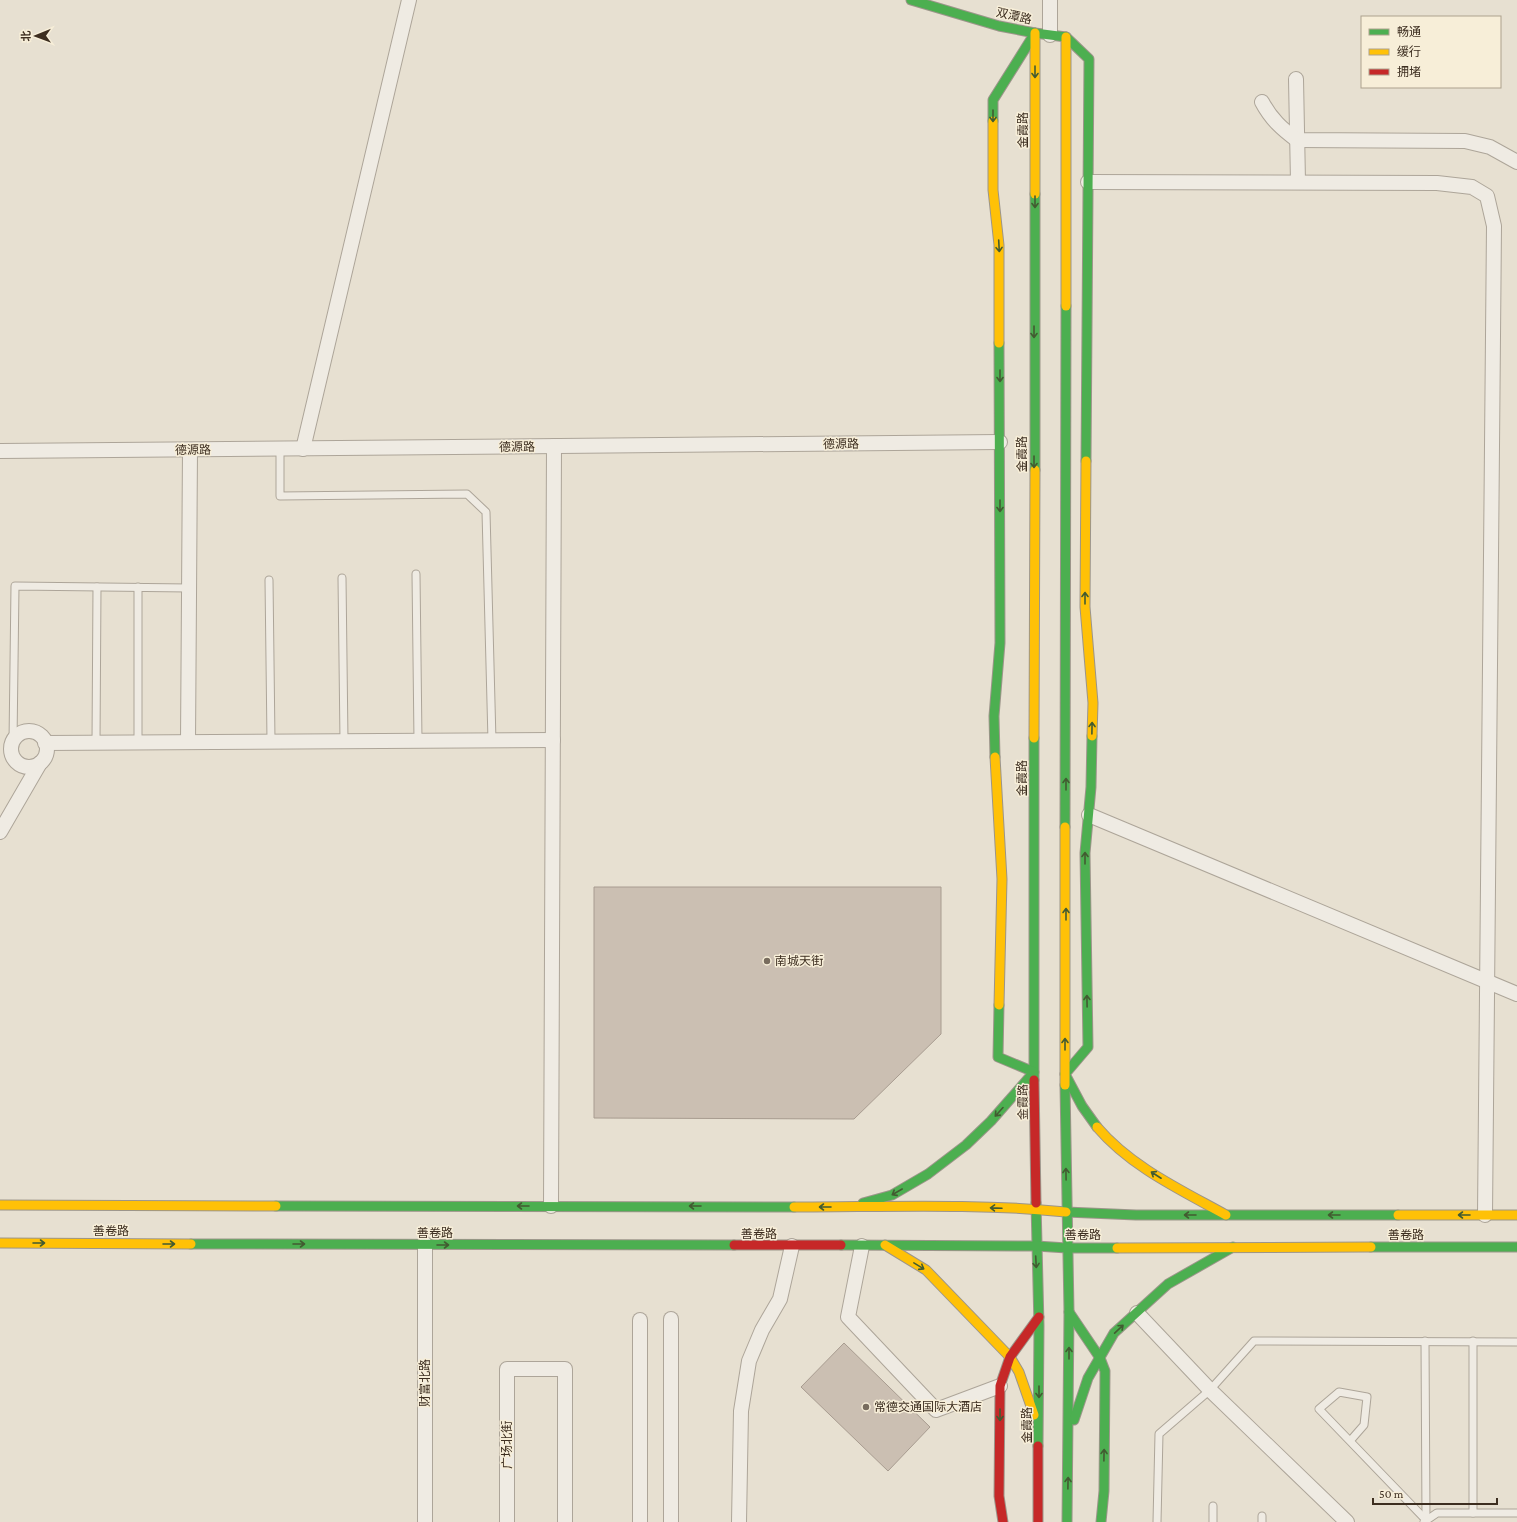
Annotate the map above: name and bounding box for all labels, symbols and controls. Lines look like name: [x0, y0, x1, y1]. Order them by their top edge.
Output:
street label: 双潭路: [995, 5, 1033, 27]
north arrow: [16, 16, 56, 56]
legend: [1361, 16, 1501, 88]
text: 畅通: [1397, 25, 1421, 39]
text: 北: [20, 31, 32, 42]
text: 缓行: [1397, 45, 1421, 59]
one-way arrow: [1031, 65, 1039, 78]
text: 拥堵: [1397, 65, 1421, 79]
one-way arrow: [989, 109, 997, 122]
street label: 金霞路: [1016, 112, 1030, 148]
one-way arrow: [1031, 195, 1039, 208]
one-way arrow: [995, 239, 1002, 252]
one-way arrow: [1030, 325, 1038, 338]
one-way arrow: [996, 369, 1004, 382]
street label: 金霞路: [1015, 436, 1029, 472]
street label: 德源路: [823, 437, 859, 451]
street label: 德源路: [499, 440, 535, 454]
street label: 德源路: [175, 443, 211, 457]
one-way arrow: [1030, 455, 1038, 468]
one-way arrow: [996, 499, 1004, 512]
one-way arrow: [1081, 592, 1089, 605]
one-way arrow: [1088, 722, 1096, 735]
street label: 金霞路: [1015, 760, 1029, 796]
one-way arrow: [1062, 778, 1070, 791]
one-way arrow: [1081, 852, 1089, 865]
one-way arrow: [1062, 908, 1070, 921]
place label: 南城天街: [775, 954, 823, 968]
marker: 南城天街: [762, 956, 772, 966]
one-way arrow: [1084, 995, 1091, 1008]
one-way arrow: [1061, 1038, 1069, 1051]
street label: 金霞路: [1016, 1084, 1030, 1120]
one-way arrow: [995, 1107, 1004, 1117]
one-way arrow: [1062, 1168, 1070, 1181]
one-way arrow: [1151, 1171, 1162, 1179]
one-way arrow: [892, 1188, 904, 1196]
one-way arrow: [517, 1202, 530, 1210]
one-way arrow: [689, 1202, 702, 1210]
one-way arrow: [819, 1203, 832, 1211]
one-way arrow: [990, 1204, 1003, 1212]
one-way arrow: [1184, 1211, 1197, 1219]
one-way arrow: [1328, 1211, 1341, 1219]
one-way arrow: [1458, 1211, 1471, 1219]
street label: 善卷路: [93, 1224, 129, 1238]
street label: 善卷路: [417, 1226, 453, 1240]
street label: 善卷路: [741, 1227, 777, 1241]
street label: 善卷路: [1065, 1228, 1101, 1242]
street label: 善卷路: [1388, 1228, 1424, 1242]
one-way arrow: [32, 1239, 45, 1247]
one-way arrow: [162, 1240, 175, 1248]
one-way arrow: [292, 1240, 305, 1248]
one-way arrow: [436, 1241, 449, 1249]
one-way arrow: [1033, 1255, 1040, 1268]
one-way arrow: [913, 1262, 925, 1270]
one-way arrow: [1114, 1324, 1124, 1334]
one-way arrow: [1065, 1347, 1073, 1360]
street label: 财富北路: [418, 1359, 432, 1407]
one-way arrow: [1035, 1385, 1043, 1398]
place label: 常德交通国际大酒店: [874, 1400, 982, 1414]
marker: 常德交通国际大酒店: [861, 1402, 871, 1412]
street label: 金霞路: [1020, 1407, 1034, 1443]
one-way arrow: [996, 1408, 1004, 1421]
street label: 广场北街: [500, 1421, 514, 1469]
one-way arrow: [1100, 1449, 1108, 1462]
one-way arrow: [1064, 1477, 1072, 1490]
scale bar: [1373, 1480, 1497, 1506]
text: 50 m: [1379, 1487, 1404, 1501]

